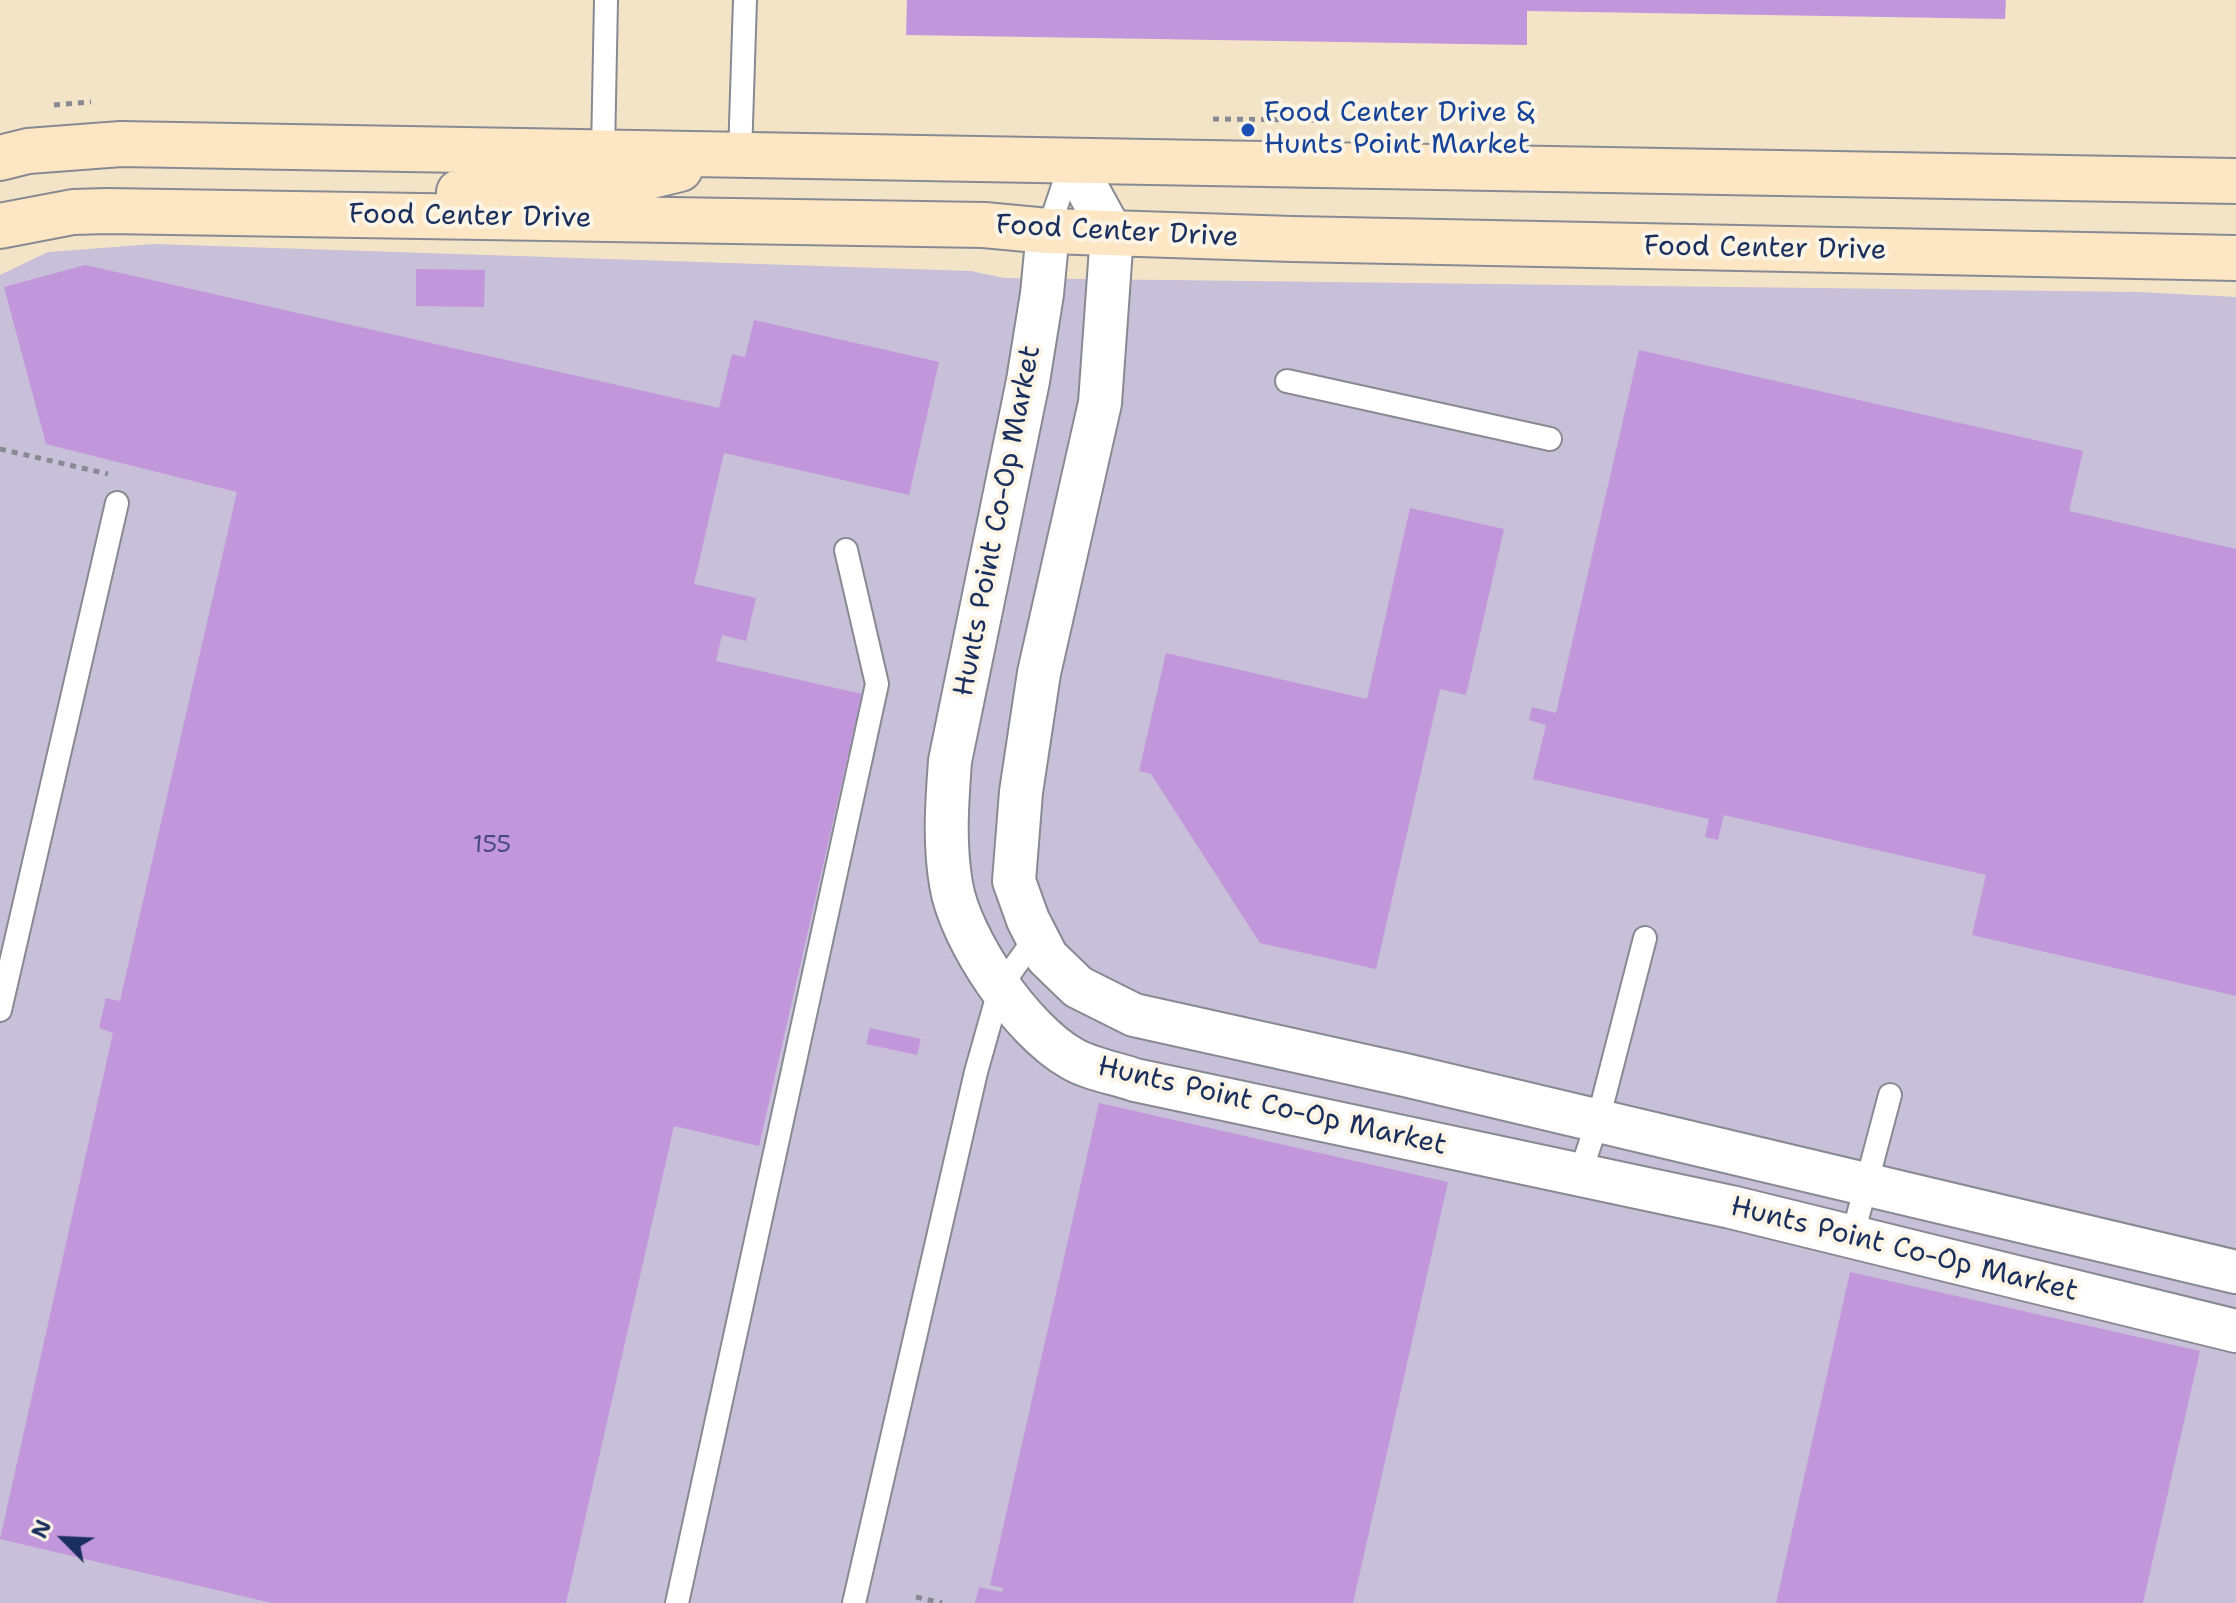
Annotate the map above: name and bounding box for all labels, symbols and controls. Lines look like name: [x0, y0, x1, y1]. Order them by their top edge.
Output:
place label: Food Center Drive & Hunts Point Market: [1264, 97, 1534, 163]
marker: Food Center Drive & Hunts Point Market: [1239, 121, 1257, 139]
street label: Food Center Drive: [348, 198, 592, 236]
street label: Food Center Drive: [995, 209, 1239, 255]
street label: Food Center Drive: [1643, 230, 1887, 268]
street label: Hunts Point Co-Op Market: [947, 343, 1049, 699]
house number: 155: [473, 832, 511, 860]
street label: Hunts Point Co-Op Market: [1094, 1051, 1450, 1163]
street label: Hunts Point Co-Op Market: [1727, 1191, 2081, 1309]
north arrow: [24, 1499, 104, 1579]
text: N: [25, 1515, 58, 1543]

